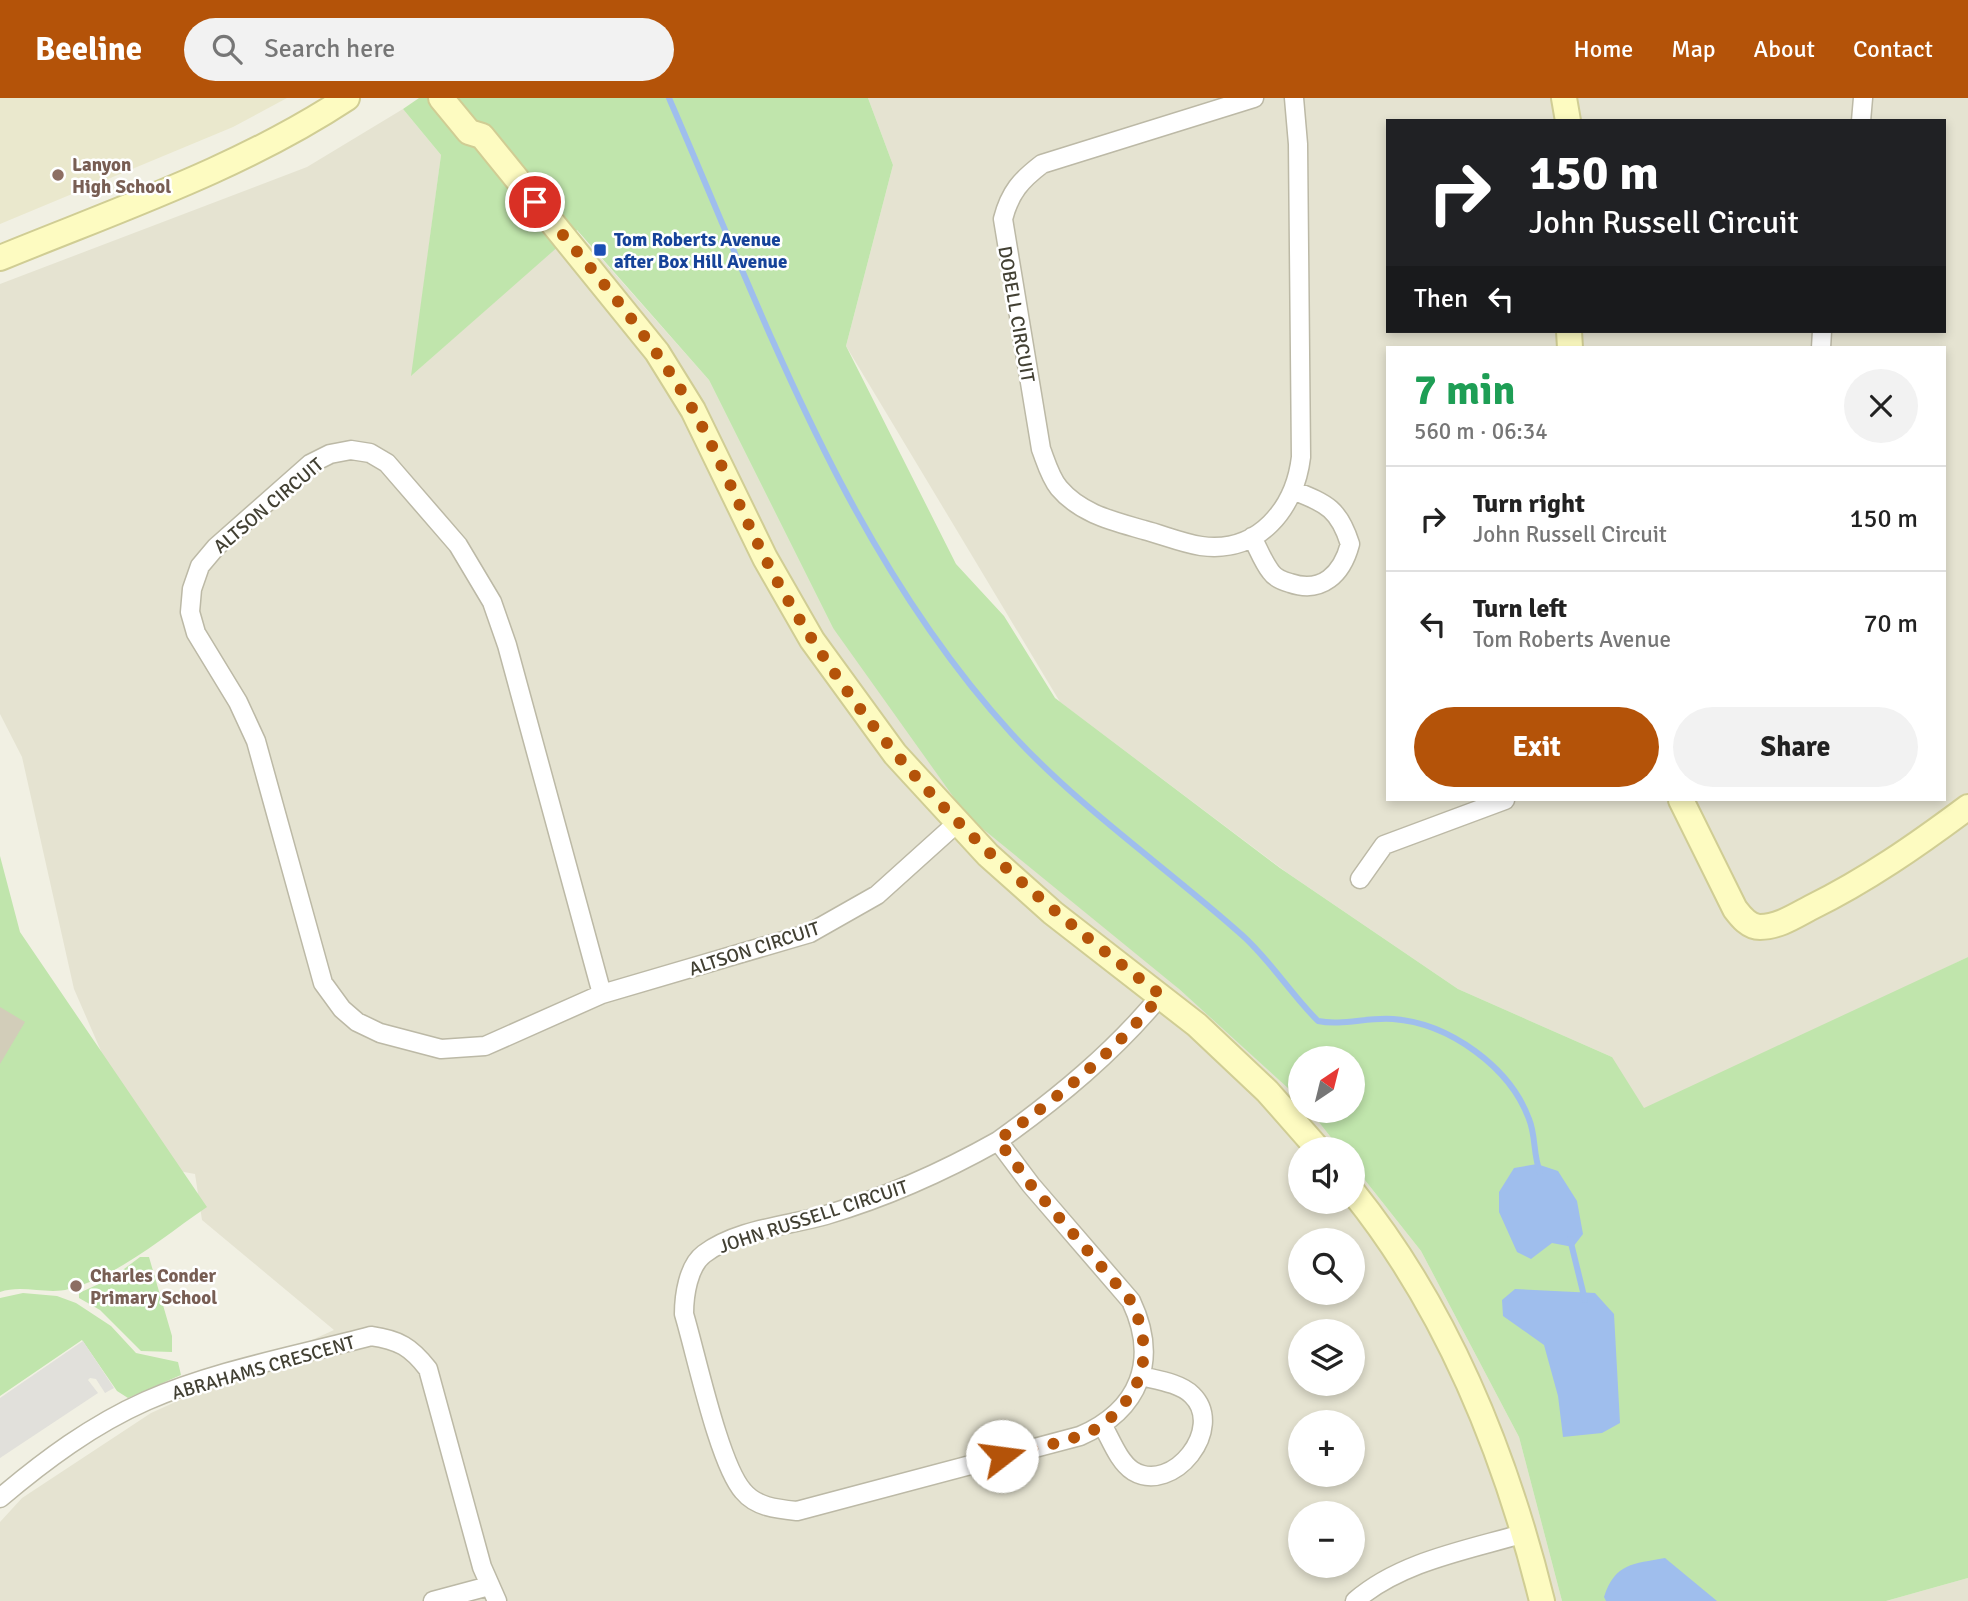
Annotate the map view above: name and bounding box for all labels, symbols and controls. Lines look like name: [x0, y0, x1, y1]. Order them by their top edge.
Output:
search box: [184, 18, 674, 81]
text: Beeline: [35, 29, 142, 70]
icon: search: [208, 30, 246, 68]
text: Search here: [264, 33, 395, 65]
text: Home: [1573, 34, 1633, 64]
text: Map: [1671, 34, 1716, 64]
text: About: [1754, 34, 1815, 64]
text: Contact: [1853, 34, 1933, 64]
text: 150 m: [1529, 143, 1659, 203]
icon: right: [1414, 147, 1505, 238]
place label: Lanyon High School: [72, 153, 171, 199]
marker: Lanyon High School: [50, 167, 66, 183]
pin: [505, 172, 565, 232]
icon: arrive: [516, 183, 554, 221]
text: John Russell Circuit: [1529, 203, 1799, 242]
place label: Tom Roberts Avenue after Box Hill Avenue: [614, 228, 787, 274]
marker: Tom Roberts Avenue after Box Hill Avenue: [592, 242, 608, 258]
street label: DOBELL CIRCUIT: [992, 244, 1040, 385]
icon: left: [1482, 280, 1520, 318]
text: Then: [1414, 283, 1468, 315]
text: 7 min: [1414, 365, 1515, 416]
button: close: [1844, 369, 1918, 443]
text: 560 m · 06:34: [1414, 417, 1548, 446]
street label: ALTSON CIRCUIT: [209, 452, 329, 559]
text: Turn right: [1473, 488, 1585, 520]
icon: right: [1414, 500, 1452, 538]
text: 150 m: [1849, 503, 1918, 535]
text: John Russell Circuit: [1473, 520, 1667, 549]
text: Turn left: [1473, 593, 1567, 625]
icon: left: [1414, 605, 1452, 643]
text: 70 m: [1863, 608, 1918, 640]
text: Tom Roberts Avenue: [1473, 625, 1671, 654]
button: Exit: [1414, 707, 1659, 787]
button: Share: [1673, 707, 1918, 787]
street label: ALTSON CIRCUIT: [686, 916, 823, 981]
north arrow: [1288, 1046, 1365, 1124]
map controls: [1288, 1046, 1365, 1578]
button: sound: [1288, 1137, 1365, 1214]
street label: JOHN RUSSELL CIRCUIT: [716, 1175, 911, 1259]
button: search: [1288, 1228, 1365, 1305]
place label: Charles Conder Primary School: [90, 1264, 217, 1310]
marker: Charles Conder Primary School: [68, 1278, 84, 1294]
button: layers: [1288, 1319, 1365, 1396]
street label: ABRAHAMS CRESCENT: [169, 1330, 358, 1406]
button: +: [1288, 1410, 1365, 1487]
position arrow: [965, 1419, 1039, 1493]
button: −: [1288, 1501, 1365, 1578]

